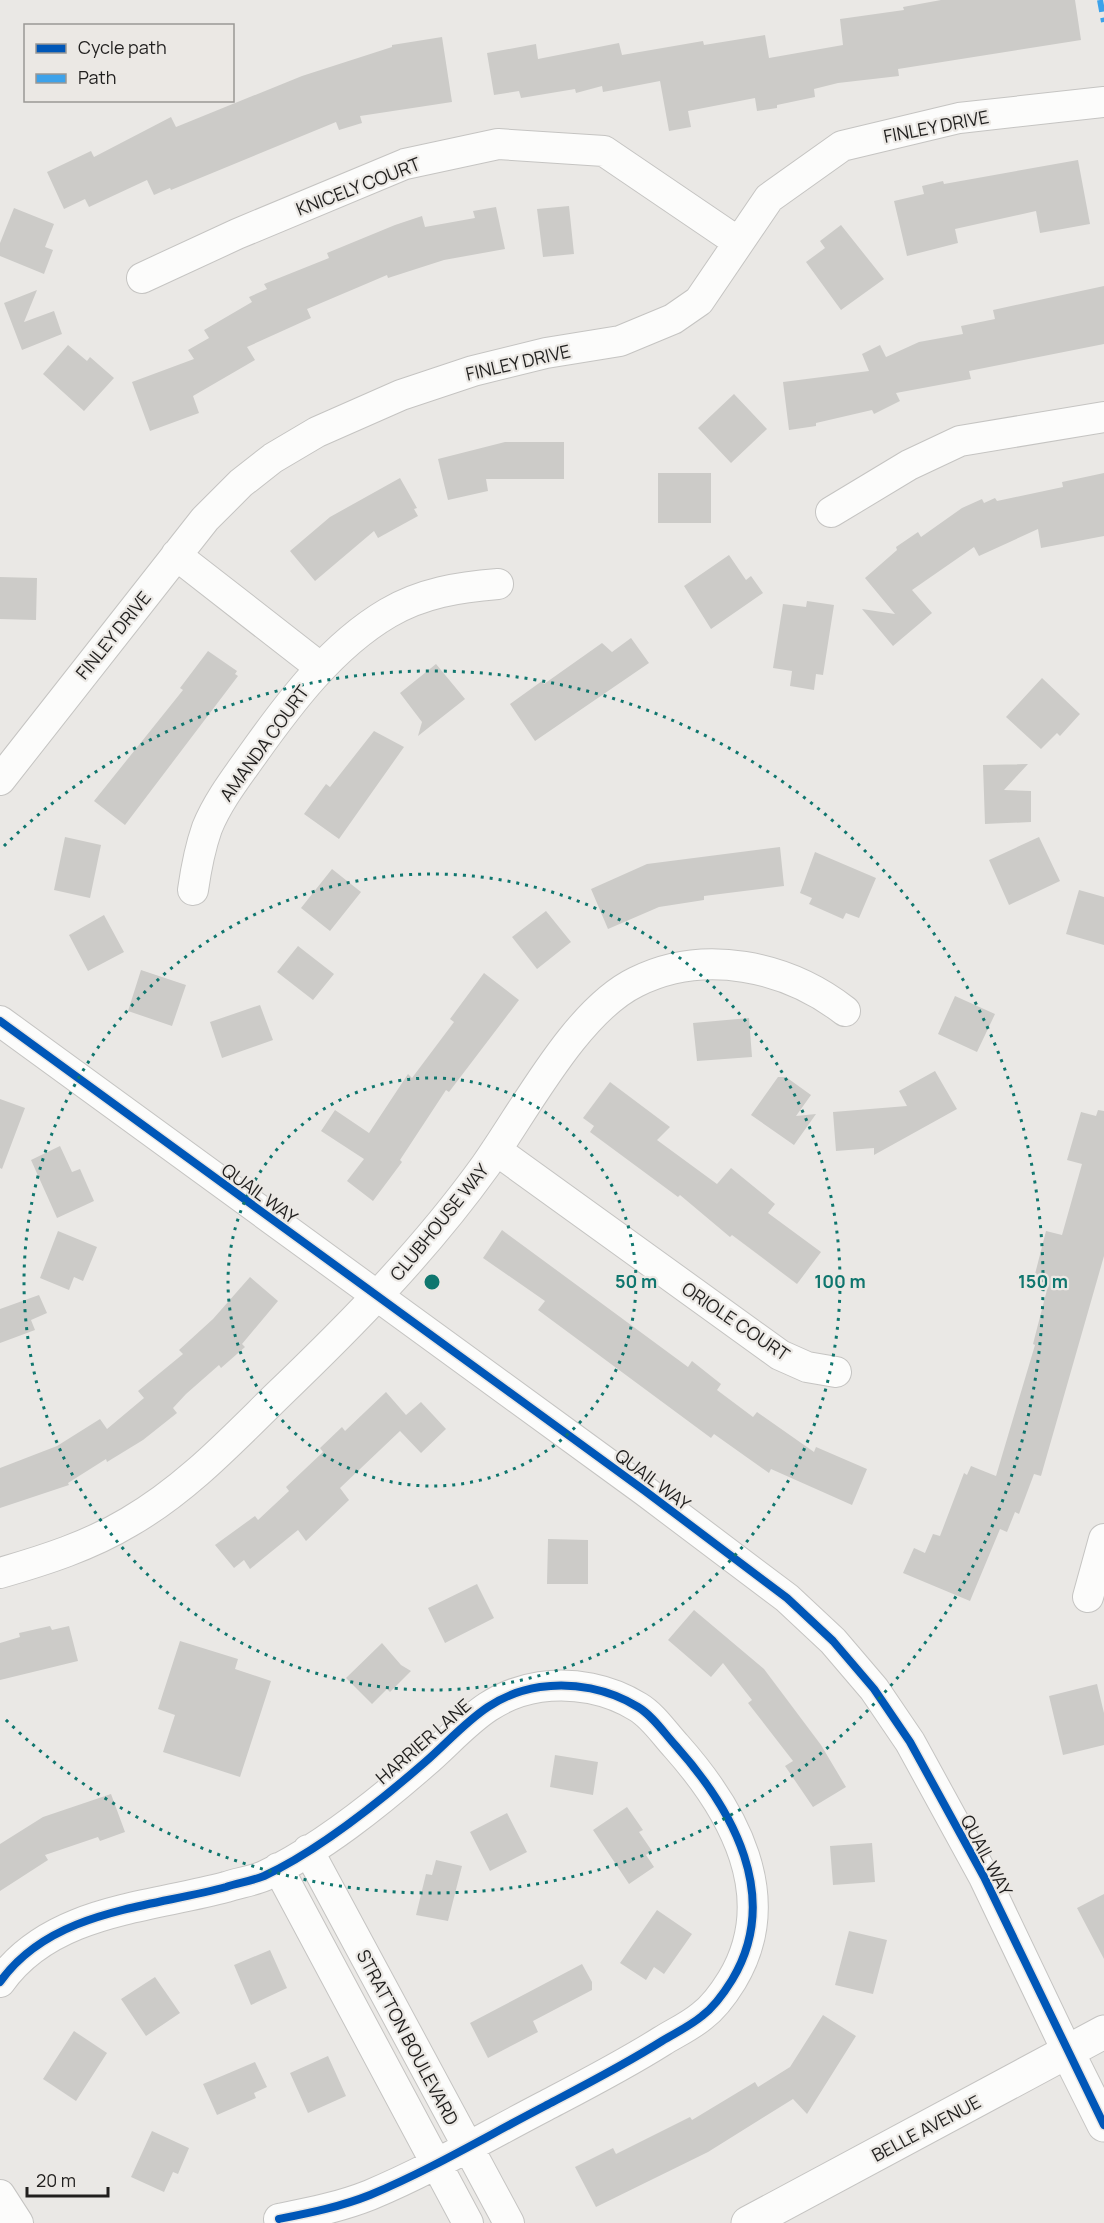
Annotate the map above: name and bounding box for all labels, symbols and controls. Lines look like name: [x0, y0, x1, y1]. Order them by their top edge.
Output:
legend: [24, 24, 234, 102]
text: Cycle path: [78, 35, 167, 59]
text: Path: [78, 65, 116, 89]
street label: FINLEY DRIVE: [881, 104, 991, 148]
street label: KNICELY COURT: [292, 151, 424, 221]
street label: FINLEY DRIVE: [463, 338, 573, 386]
street label: FINLEY DRIVE: [70, 586, 156, 684]
street label: AMANDA COURT: [214, 680, 314, 806]
street label: QUAIL WAY: [217, 1157, 304, 1229]
street label: CLUBHOUSE WAY: [384, 1158, 494, 1286]
text: 50 m: [615, 1269, 657, 1293]
text: 100 m: [814, 1269, 866, 1293]
text: 150 m: [1018, 1269, 1068, 1293]
centre of rings: [422, 1272, 442, 1292]
street label: ORIOLE COURT: [677, 1276, 795, 1366]
street label: QUAIL WAY: [610, 1443, 696, 1516]
street label: HARRIER LANE: [370, 1693, 476, 1789]
street label: QUAIL WAY: [956, 1810, 1019, 1901]
street label: STRATTON BOULEVARD: [351, 1945, 465, 2129]
street label: BELLE AVENUE: [867, 2089, 985, 2167]
scale bar: [27, 2160, 108, 2198]
text: 20 m: [36, 2168, 76, 2192]

